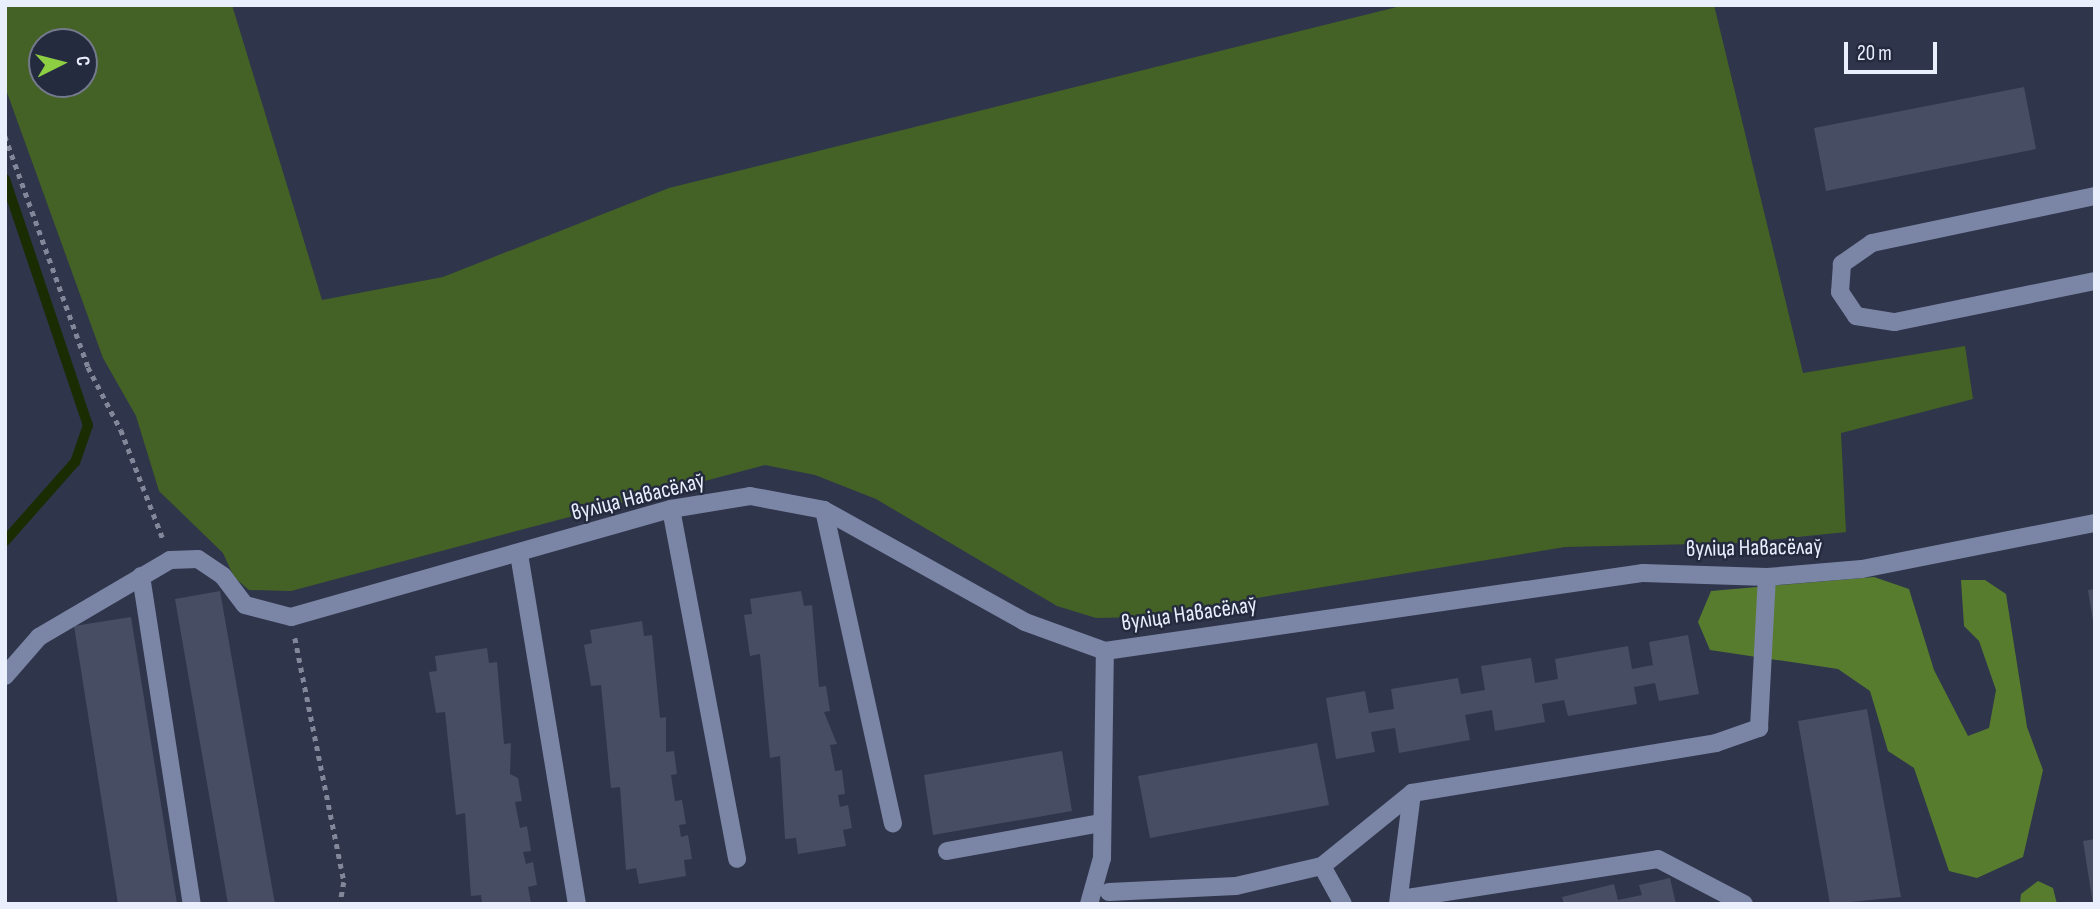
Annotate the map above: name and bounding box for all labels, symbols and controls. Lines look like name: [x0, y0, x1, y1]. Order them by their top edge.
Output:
north arrow: [28, 28, 98, 98]
scale bar: [1848, 28, 1941, 72]
text: 20 m: [1857, 41, 1892, 66]
text: С: [70, 55, 94, 67]
street label: вуліца Навасёлаў: [568, 467, 708, 527]
street label: вуліца Навасёлаў: [1686, 533, 1822, 563]
street label: вуліца Навасёлаў: [1120, 591, 1258, 637]

